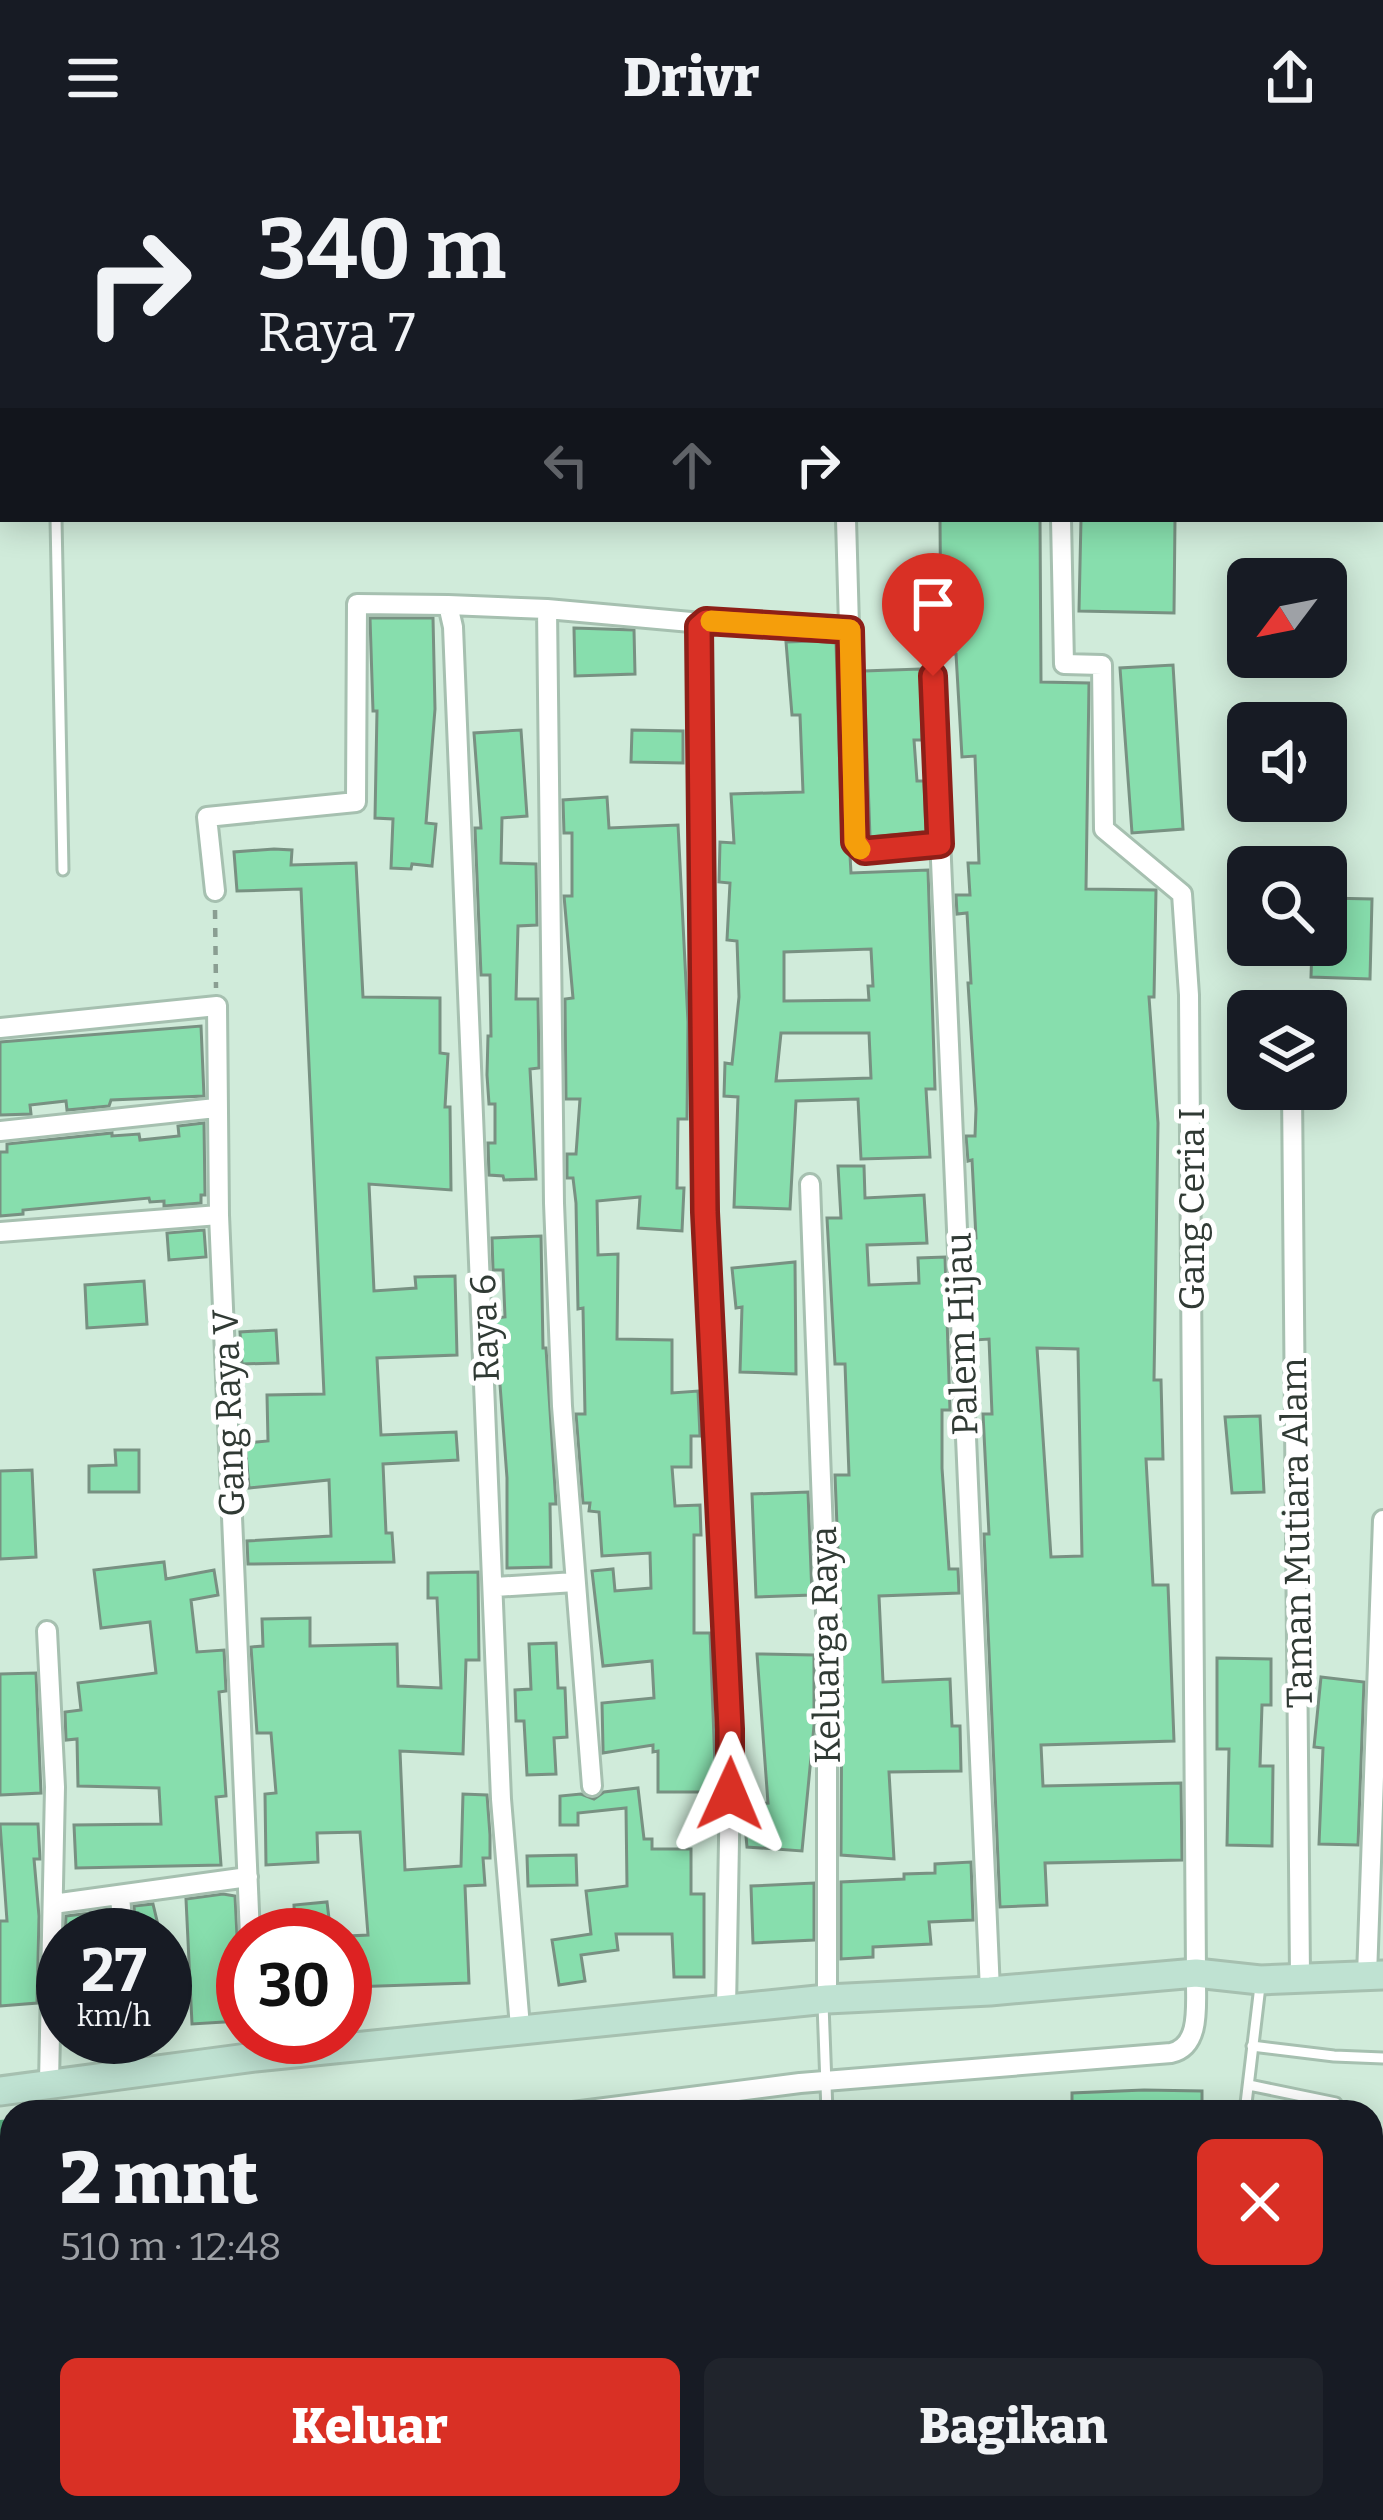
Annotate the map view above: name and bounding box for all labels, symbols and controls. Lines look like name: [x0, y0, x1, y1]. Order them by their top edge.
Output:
icon: menu: [60, 45, 126, 111]
icon: share: [1257, 45, 1323, 111]
text: Drivr: [623, 46, 760, 110]
text: 340 m: [258, 199, 506, 300]
icon: right: [60, 204, 216, 360]
text: Raya 7: [258, 301, 415, 365]
icon: left: [533, 432, 599, 498]
icon: ahead: [659, 432, 725, 498]
icon: right: [785, 432, 851, 498]
pin: [882, 553, 984, 676]
north arrow: [1227, 558, 1347, 678]
map controls: [1227, 558, 1347, 1110]
icon: arrive: [900, 571, 966, 637]
button: sound: [1227, 702, 1347, 822]
button: search: [1227, 846, 1347, 966]
button: layers: [1227, 990, 1347, 1110]
street label: Gang Ceria I: [1170, 1107, 1214, 1311]
street label: Palem Hijau: [936, 1232, 988, 1436]
street label: Raya 6: [461, 1273, 509, 1383]
street label: Gang Raya V: [203, 1308, 255, 1518]
street label: Taman Mutiara Alam: [1272, 1357, 1322, 1709]
street label: Keluarga Raya: [802, 1526, 850, 1764]
position arrow: [667, 1731, 793, 1857]
speed limit sign: 30: [216, 1908, 372, 2064]
text: 27: [81, 1935, 147, 2007]
text: km/h: [77, 1998, 151, 2034]
text: 2 mnt: [60, 2136, 259, 2222]
button: close: [1197, 2139, 1323, 2265]
text: 510 m · 12:48: [60, 2224, 282, 2270]
button: Keluar: [60, 2358, 680, 2496]
button: Bagikan: [704, 2358, 1323, 2496]

